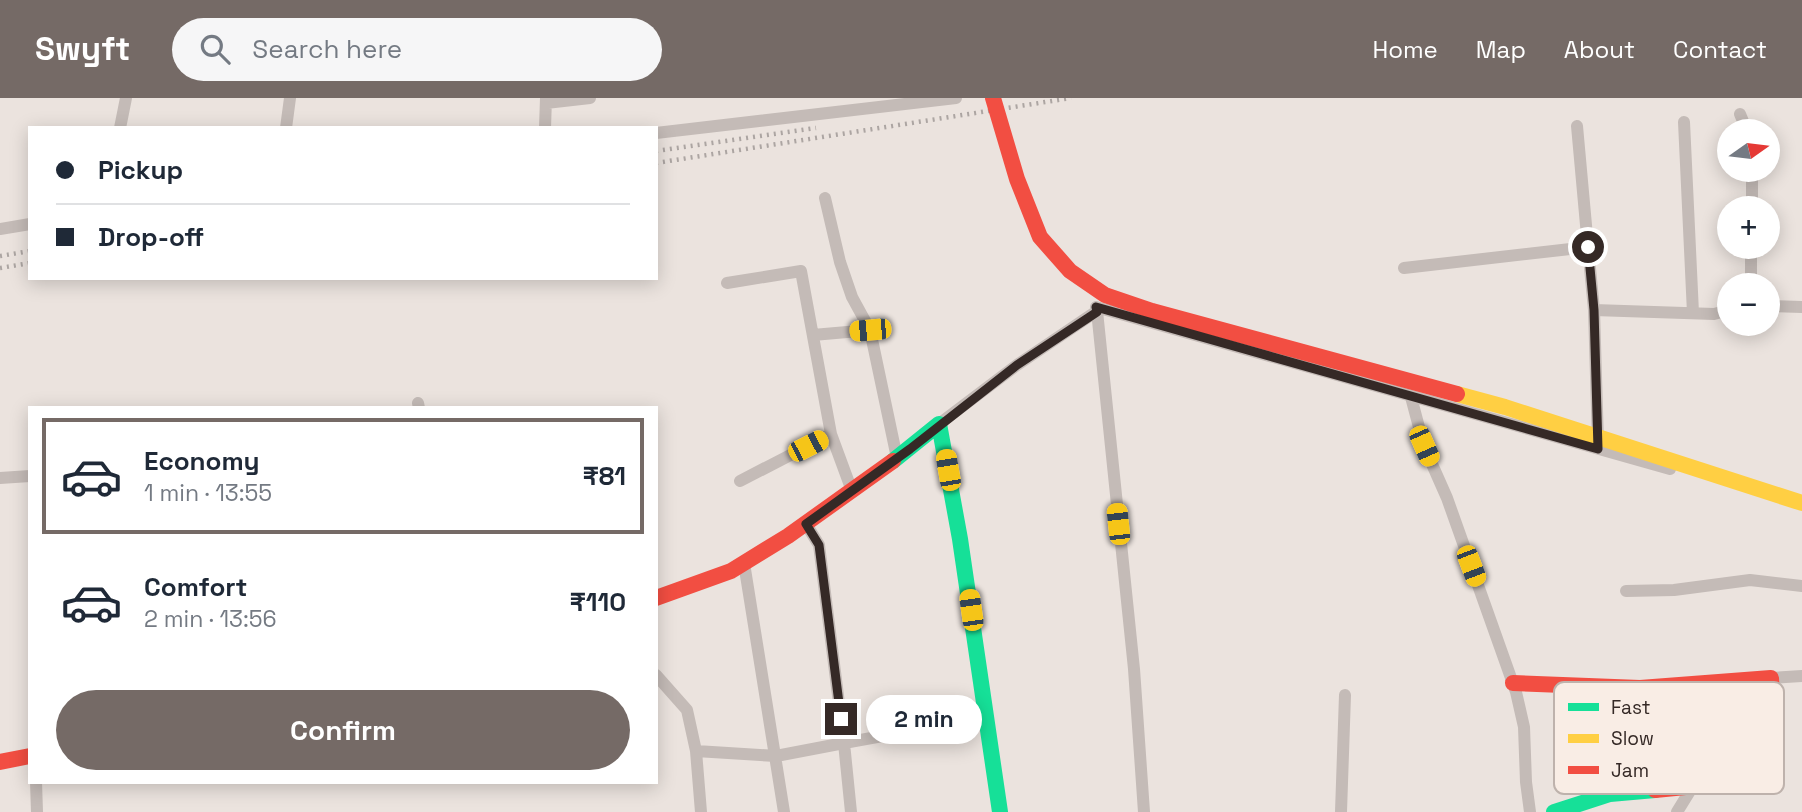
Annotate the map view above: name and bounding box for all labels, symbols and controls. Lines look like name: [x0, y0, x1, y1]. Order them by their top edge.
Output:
search box: [172, 18, 662, 81]
text: Swyft: [35, 28, 130, 70]
icon: search: [196, 30, 234, 68]
text: Search here: [252, 32, 402, 66]
text: Home: [1372, 34, 1438, 65]
text: Map: [1476, 34, 1526, 65]
text: About: [1564, 34, 1635, 65]
text: Contact: [1673, 34, 1767, 65]
north arrow: [1717, 119, 1780, 182]
map controls: [1717, 119, 1780, 336]
text: Pickup: [98, 153, 183, 187]
button: +: [1717, 196, 1780, 259]
text: Drop-off: [98, 220, 204, 254]
route start: [1572, 231, 1604, 263]
button: −: [1717, 273, 1780, 336]
car: [849, 318, 892, 342]
car: [1406, 423, 1443, 469]
car: [785, 427, 832, 465]
text: Economy: [144, 444, 260, 478]
icon: car: [60, 445, 123, 508]
car: [935, 447, 962, 493]
text: ₹81: [582, 459, 626, 493]
text: 1 min · 13:55: [144, 478, 272, 508]
car: [1106, 502, 1131, 546]
car: [1454, 543, 1489, 589]
text: Comfort: [144, 570, 247, 604]
icon: car: [60, 571, 123, 634]
text: ₹110: [569, 585, 626, 619]
car: [958, 588, 985, 632]
text: 2 min · 13:56: [144, 604, 277, 634]
legend: [1554, 682, 1784, 794]
button: Confirm: [56, 690, 630, 770]
callout: 2 min: [866, 694, 981, 744]
text: Fast: [1611, 695, 1651, 720]
route end: [825, 703, 857, 735]
text: 2 min: [894, 704, 954, 734]
text: Slow: [1611, 726, 1654, 751]
text: Jam: [1611, 758, 1649, 783]

